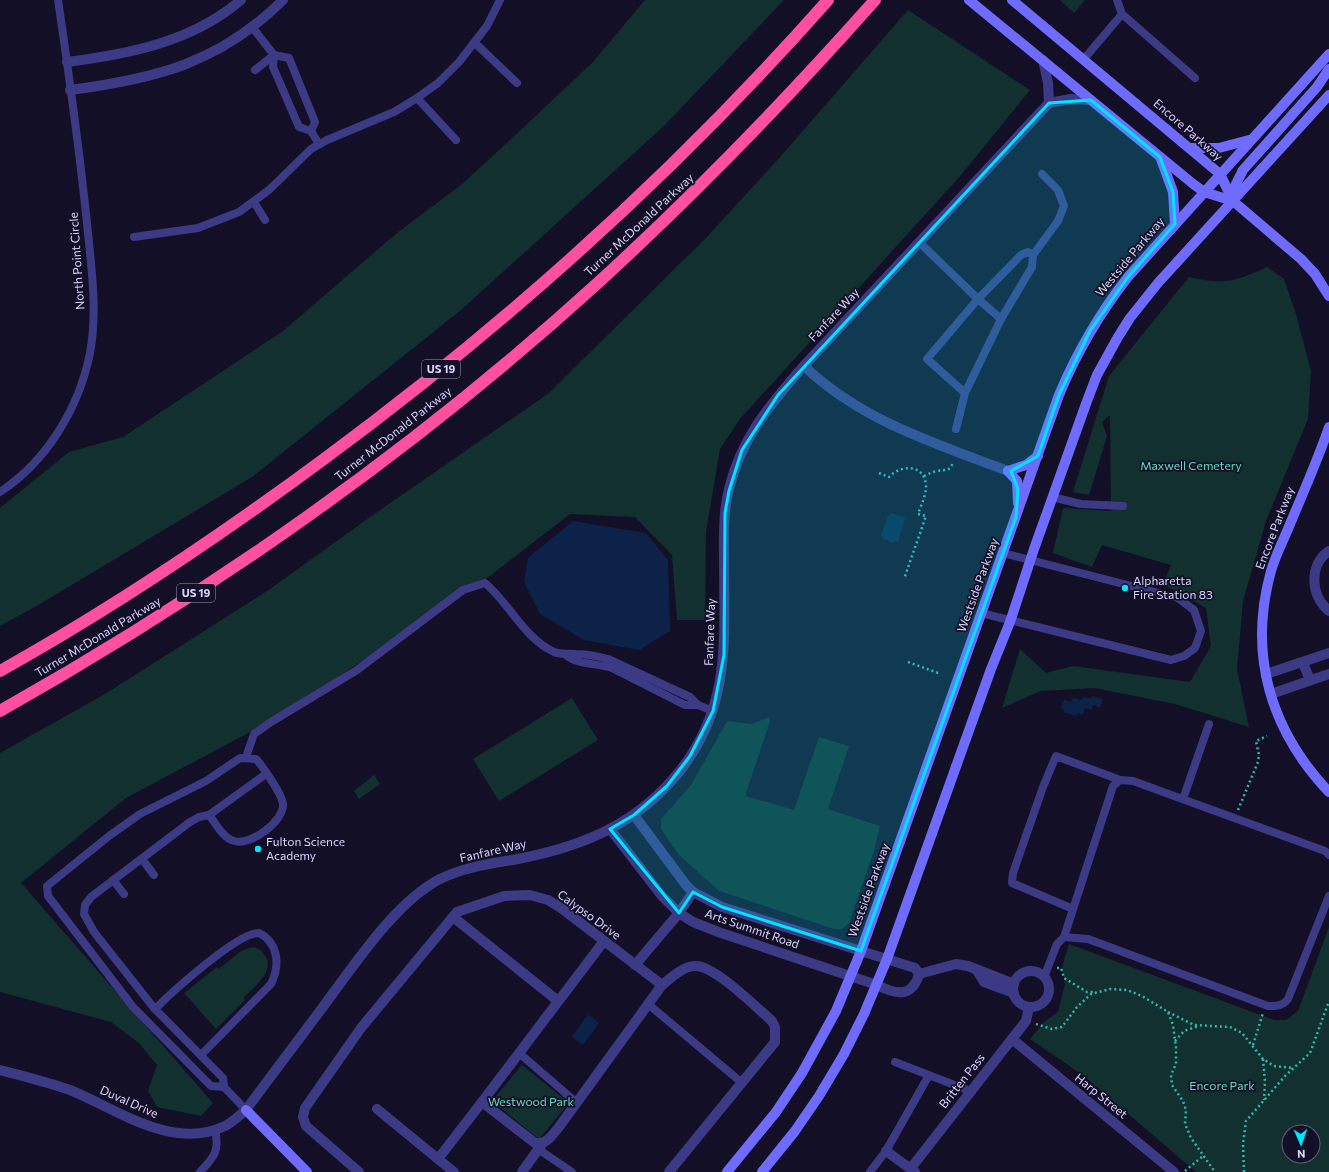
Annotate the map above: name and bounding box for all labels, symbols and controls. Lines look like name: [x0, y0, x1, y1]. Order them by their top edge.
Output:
street label: Encore Parkway: [1151, 95, 1226, 163]
street label: Turner McDonald Parkway: [581, 170, 696, 279]
street label: North Point Circle: [66, 212, 86, 310]
street label: Westside Parkway: [1092, 214, 1166, 299]
street label: Fanfare Way: [805, 285, 862, 344]
road number: US 19: [422, 360, 460, 378]
street label: Turner McDonald Parkway: [331, 383, 454, 483]
park label: Maxwell Cemetery: [1140, 458, 1242, 472]
street label: Encore Parkway: [1252, 484, 1296, 571]
street label: Westside Parkway: [954, 536, 1001, 634]
place label: Alpharetta Fire Station 83: [1133, 573, 1213, 601]
marker: Alpharetta Fire Station 83: [1120, 583, 1130, 593]
road number: US 19: [177, 584, 215, 602]
street label: Turner McDonald Parkway: [32, 593, 163, 679]
street label: Fanfare Way: [701, 598, 717, 666]
place label: Fulton Science Academy: [266, 834, 345, 862]
street label: Fanfare Way: [458, 836, 527, 864]
street label: Westside Parkway: [845, 841, 892, 939]
marker: Fulton Science Academy: [253, 844, 263, 854]
street label: Calypso Drive: [555, 887, 624, 942]
street label: Arts Summit Road: [703, 905, 801, 951]
street label: Britten Pass: [936, 1050, 987, 1111]
street label: Harp Street: [1073, 1070, 1131, 1121]
park label: Encore Park: [1189, 1078, 1255, 1092]
street label: Duval Drive: [98, 1082, 161, 1120]
park label: Westwood Park: [488, 1094, 575, 1108]
north arrow: [1281, 1124, 1321, 1164]
text: N: [1297, 1148, 1306, 1161]

